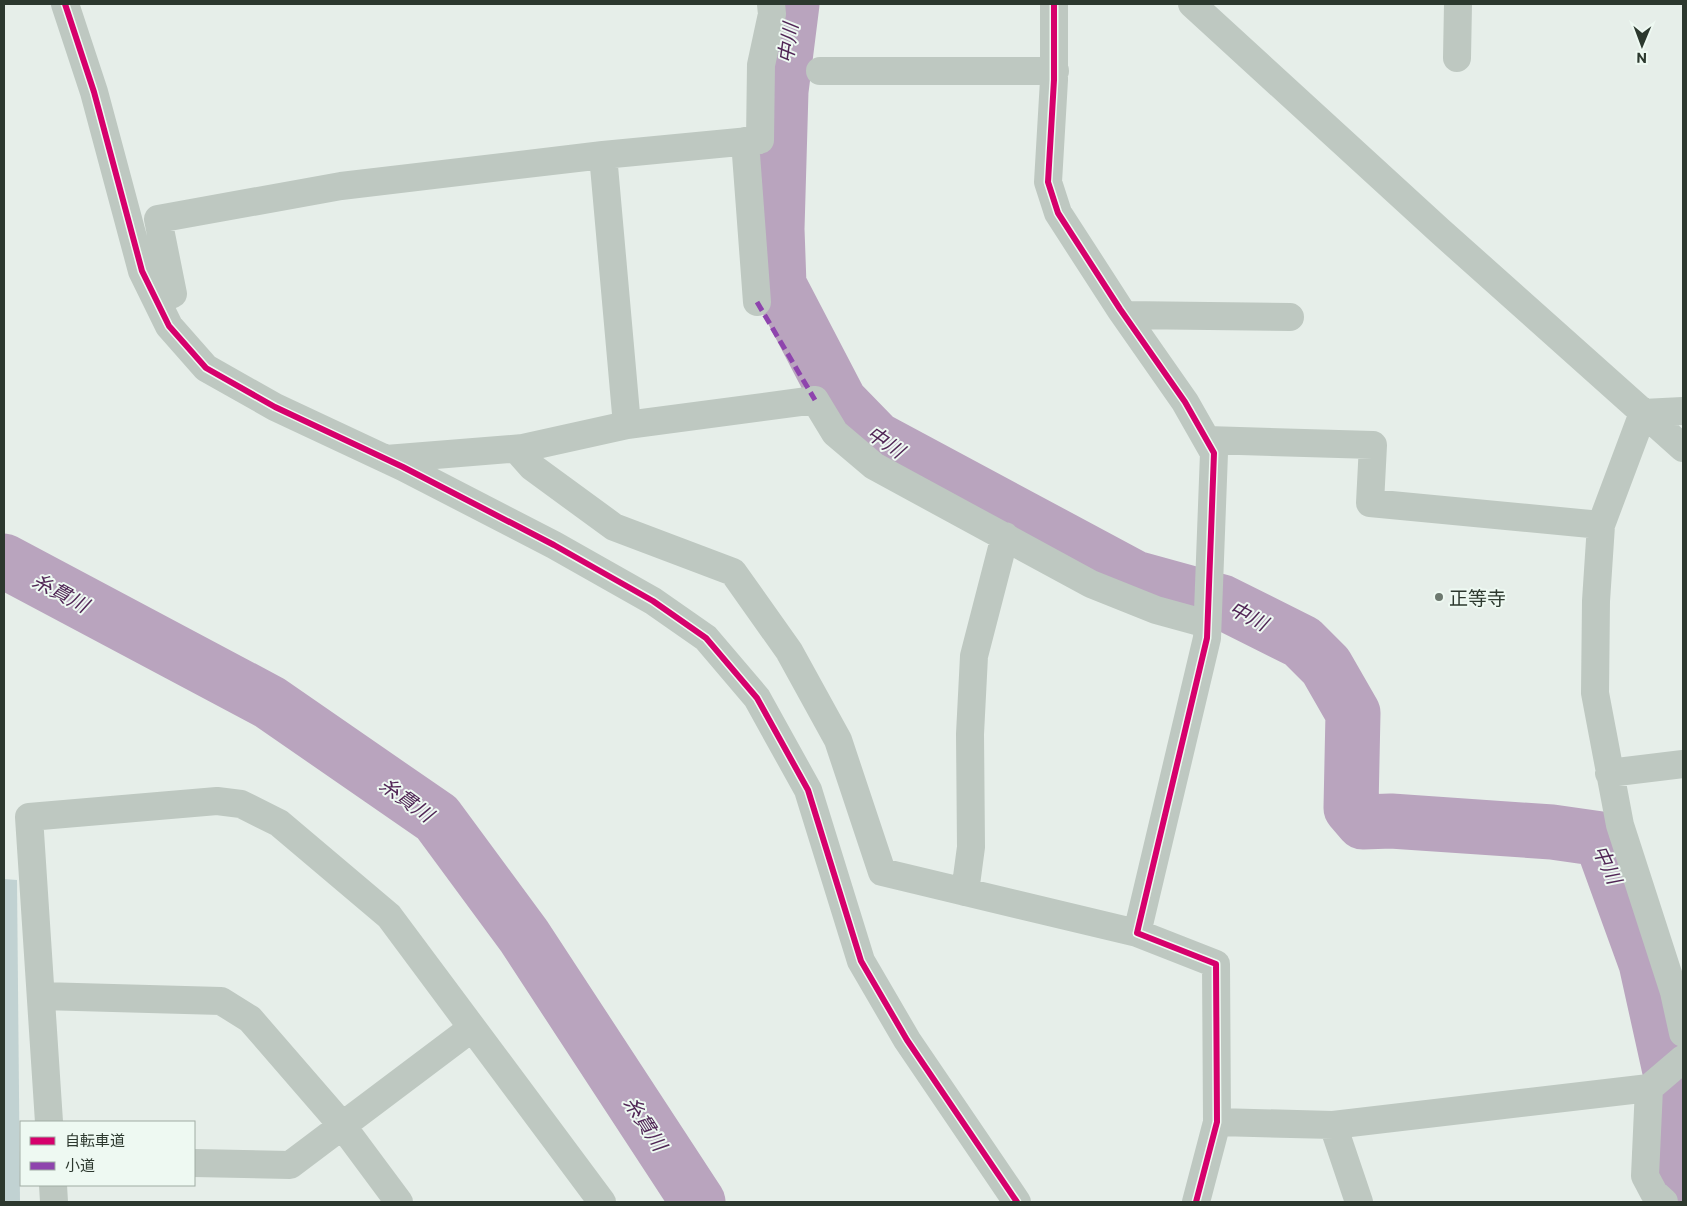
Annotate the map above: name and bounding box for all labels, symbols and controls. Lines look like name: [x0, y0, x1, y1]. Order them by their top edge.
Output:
water label: 中川: [772, 20, 802, 64]
north arrow: [1617, 20, 1667, 70]
text: N: [1636, 50, 1647, 67]
water label: 中川: [863, 420, 911, 463]
water label: 糸貫川: [29, 567, 95, 618]
place label: 正等寺: [1449, 586, 1506, 609]
marker: 正等寺: [1433, 591, 1445, 603]
water label: 中川: [1226, 595, 1274, 636]
water label: 糸貫川: [376, 772, 440, 828]
water label: 中川: [1589, 841, 1628, 889]
water label: 糸貫川: [620, 1091, 673, 1156]
legend: [20, 1121, 195, 1186]
text: 自転車道: [65, 1131, 125, 1149]
text: 小道: [65, 1156, 95, 1174]

